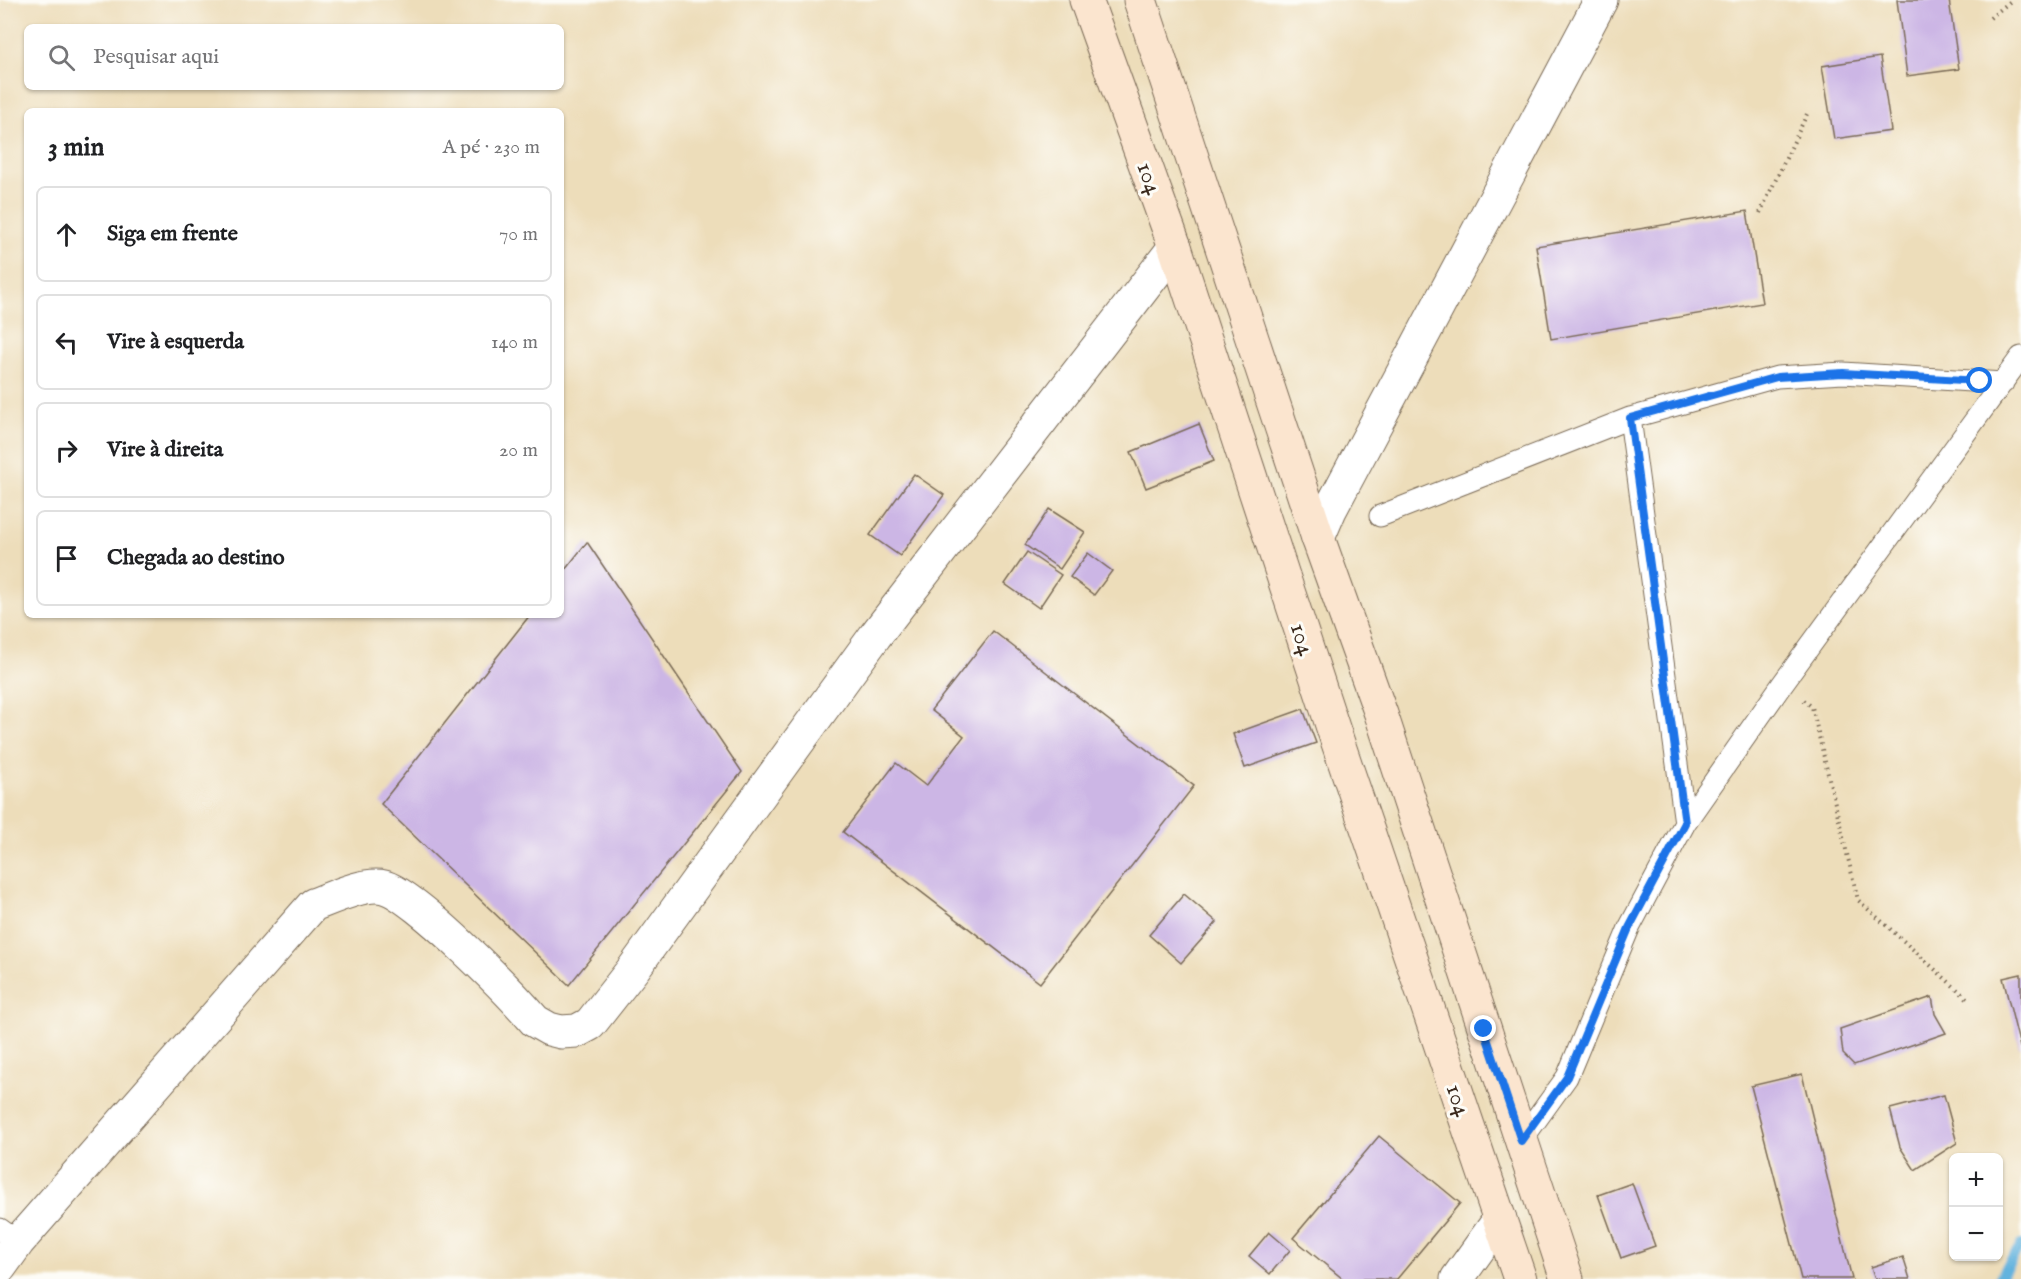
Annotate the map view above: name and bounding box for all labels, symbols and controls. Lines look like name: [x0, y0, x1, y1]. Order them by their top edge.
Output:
search box: [24, 24, 564, 90]
icon: search: [45, 41, 78, 74]
text: Pesquisar aqui: [93, 43, 219, 71]
text: 3 min: [48, 131, 104, 164]
text: A pé · 230 m: [442, 135, 540, 160]
street label: 104: [1128, 158, 1169, 199]
icon: ahead: [50, 218, 83, 251]
text: Siga em frente: [107, 220, 238, 248]
text: 70 m: [499, 222, 538, 247]
icon: left: [50, 326, 83, 359]
text: Vire à esquerda: [107, 328, 244, 356]
text: 140 m: [491, 330, 538, 355]
route start: [1966, 367, 1992, 393]
icon: right: [50, 434, 83, 467]
text: Vire à direita: [107, 436, 223, 464]
text: 20 m: [499, 438, 538, 463]
icon: arrive: [50, 542, 83, 575]
text: Chegada ao destino: [107, 544, 285, 572]
street label: 104: [1282, 619, 1321, 660]
route end: [1470, 1015, 1496, 1041]
street label: 104: [1438, 1080, 1478, 1121]
map controls: [1949, 1153, 2003, 1261]
button: +: [1949, 1153, 2003, 1207]
button: −: [1949, 1207, 2003, 1261]

